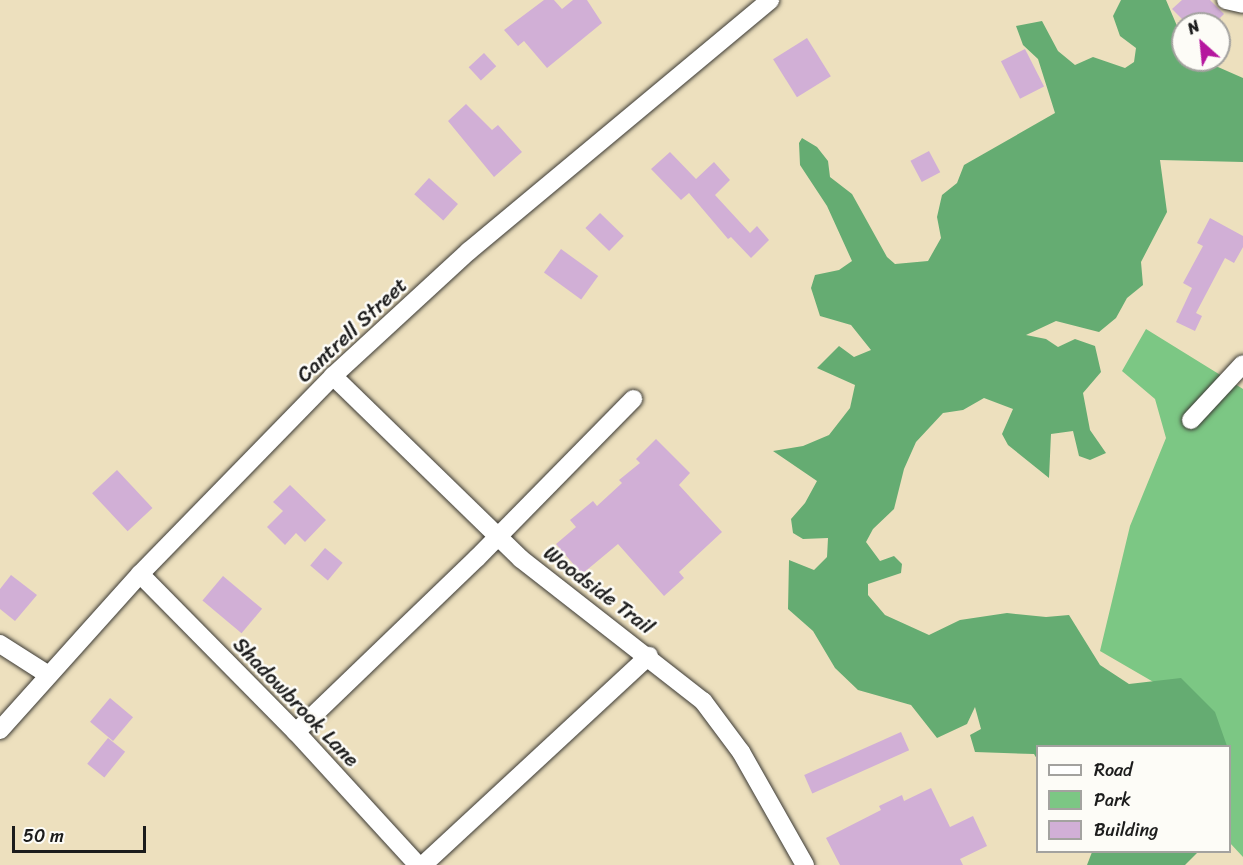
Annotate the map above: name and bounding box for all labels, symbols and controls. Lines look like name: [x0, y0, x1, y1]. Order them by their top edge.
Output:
north arrow: [1171, 12, 1231, 72]
text: N: [1182, 12, 1205, 43]
street label: Cantrell Street: [291, 272, 413, 388]
street label: Woodside Trail: [539, 540, 659, 640]
street label: Shadowbrook Lane: [227, 632, 365, 772]
legend: [1036, 745, 1231, 853]
text: Road: [1094, 754, 1133, 786]
text: Park: [1094, 784, 1131, 816]
scale bar: [15, 814, 148, 852]
text: Building: [1094, 814, 1158, 846]
text: 50 m: [23, 820, 64, 852]

